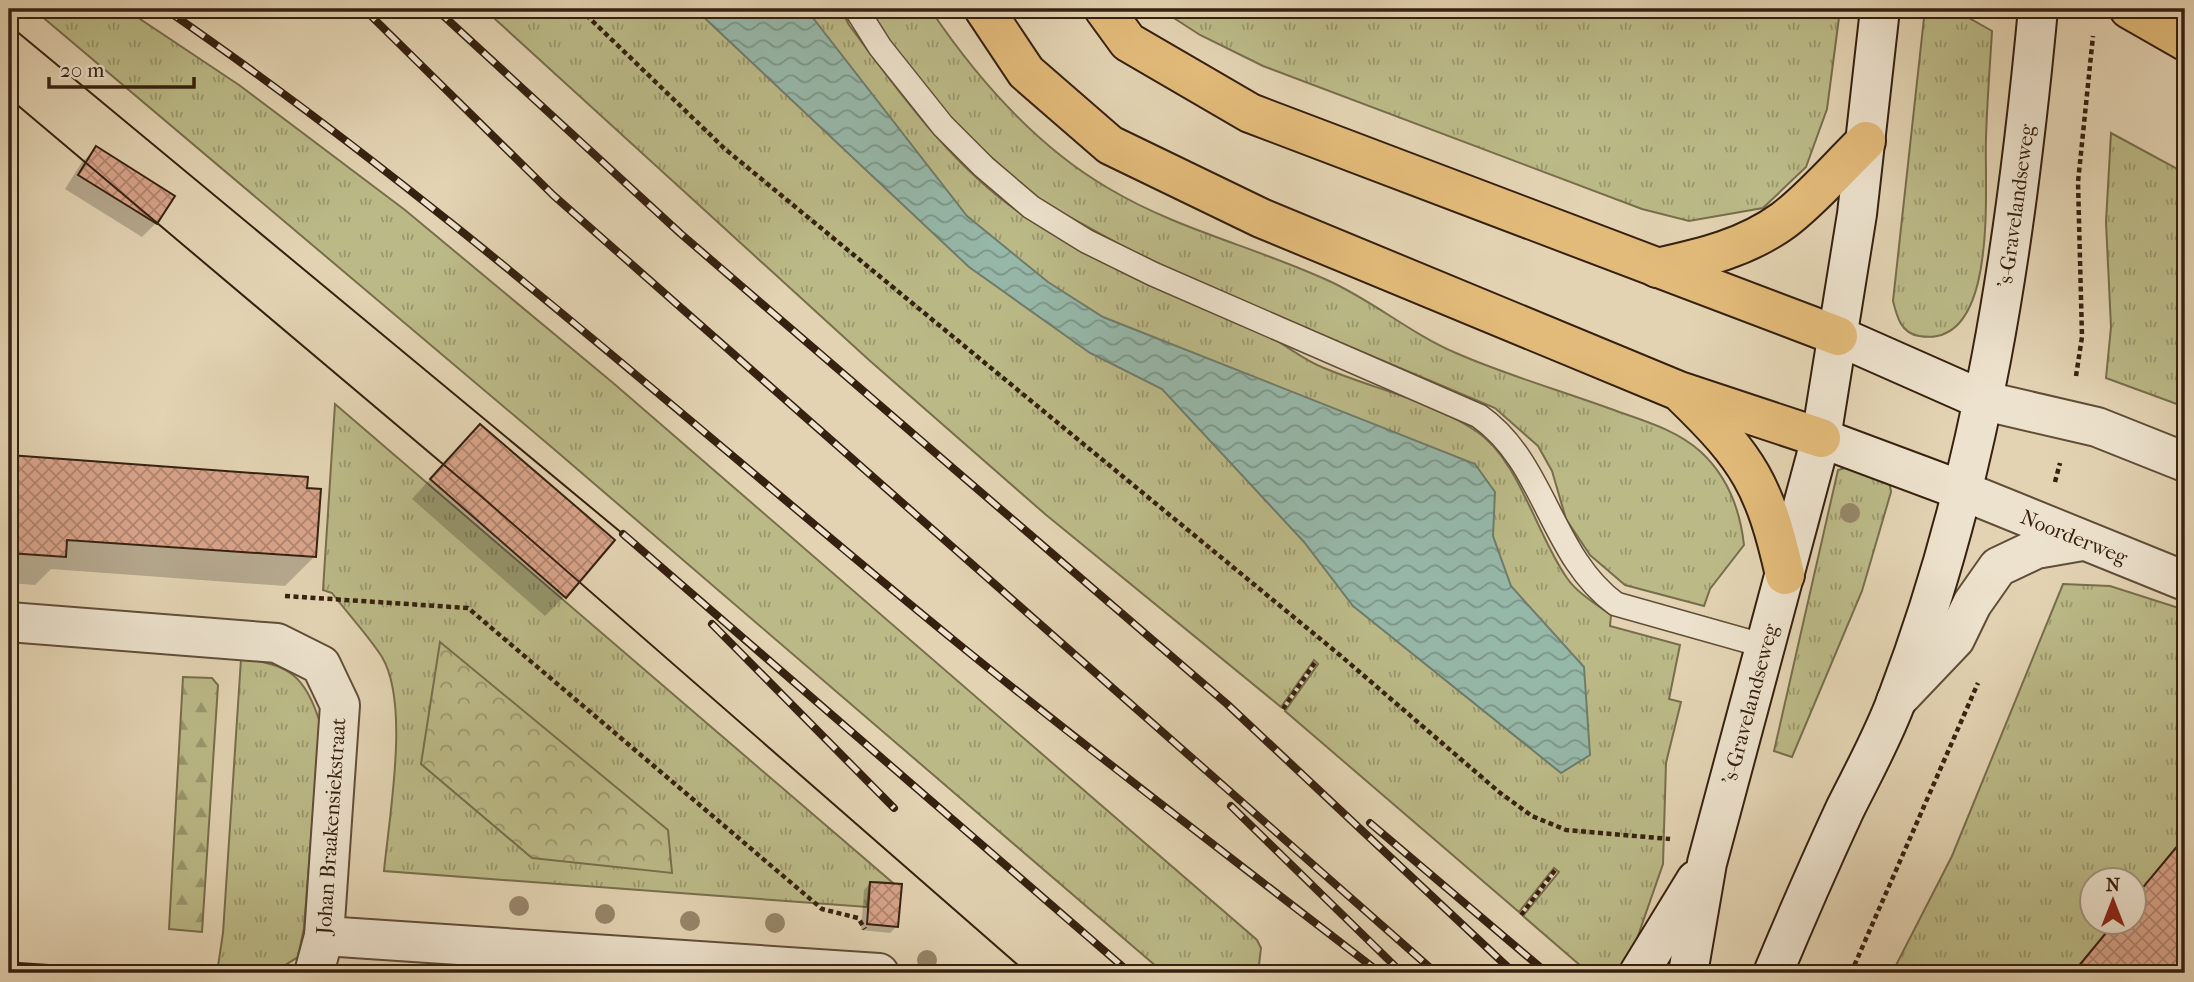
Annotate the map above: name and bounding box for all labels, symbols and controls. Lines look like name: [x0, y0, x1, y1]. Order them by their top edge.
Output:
scale bar: [49, 46, 194, 90]
text: 20 m: [60, 58, 105, 82]
street label: 's-Gravelandseweg: [1993, 122, 2039, 289]
street label: Noorderweg: [2017, 505, 2132, 570]
street label: 's-Gravelandseweg: [1717, 620, 1783, 787]
street label: Johan Braakensiekstraat: [311, 716, 351, 937]
north arrow: [2078, 866, 2148, 936]
text: N: [2106, 874, 2121, 896]

